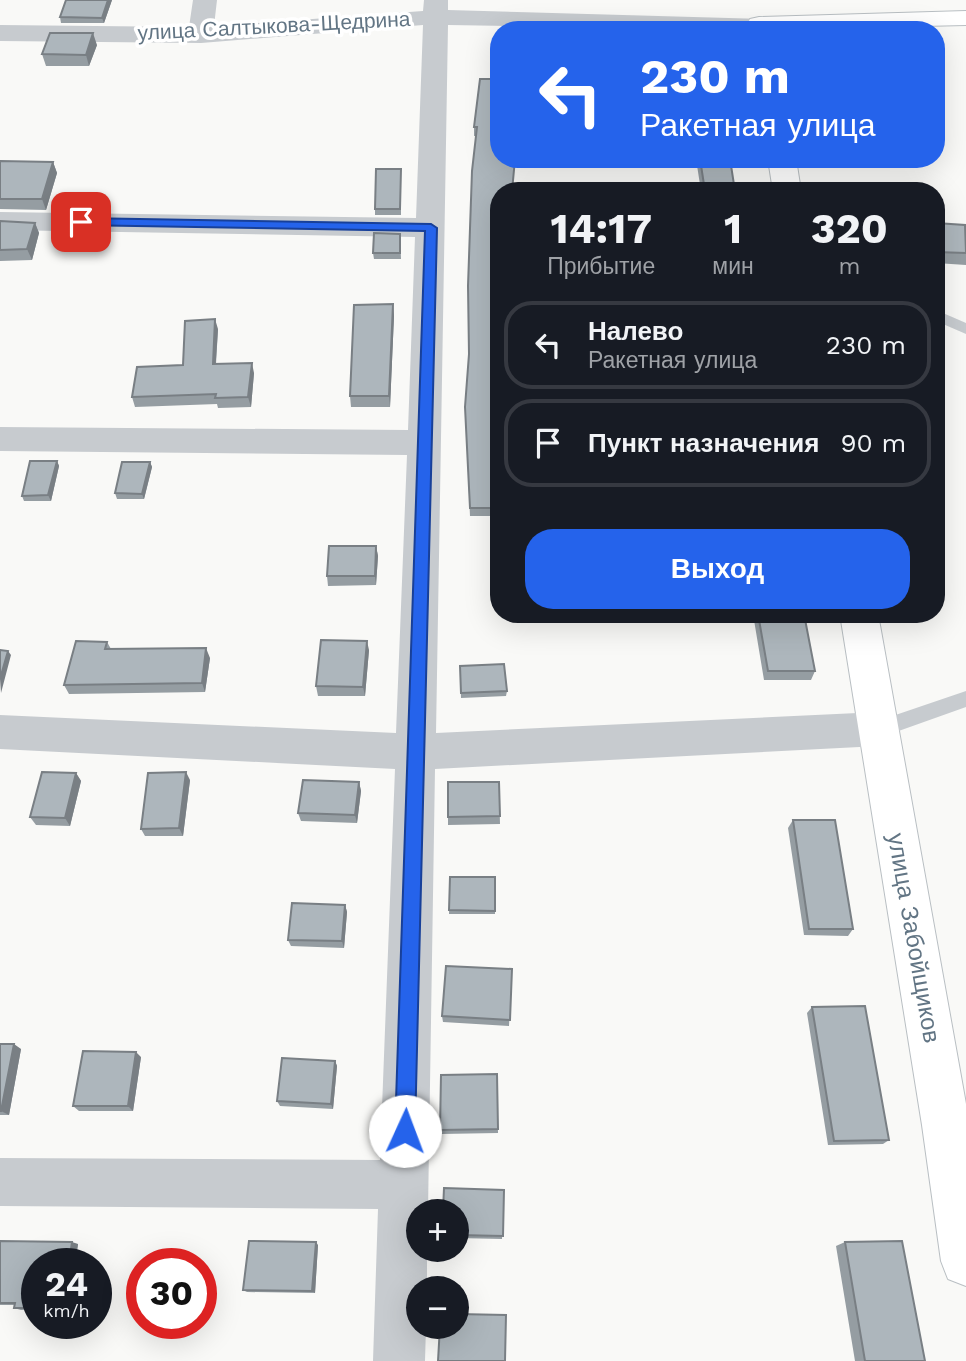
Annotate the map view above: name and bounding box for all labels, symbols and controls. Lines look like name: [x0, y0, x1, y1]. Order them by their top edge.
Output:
street label: улица Салтыкова-Щедрина: [137, 6, 411, 45]
text: 230 m: [640, 47, 790, 105]
icon: left: [525, 49, 616, 140]
text: Ракетная улица: [640, 106, 876, 144]
pin: [51, 192, 111, 252]
icon: arrive: [62, 203, 100, 241]
text: 14:17: [550, 204, 652, 253]
text: 1: [724, 204, 742, 253]
text: 320: [811, 204, 888, 253]
text: Прибытие: [547, 253, 655, 280]
text: мин: [712, 253, 754, 280]
text: m: [838, 253, 860, 280]
text: Налево: [588, 316, 683, 346]
icon: left: [529, 326, 567, 364]
text: 230 m: [826, 330, 906, 360]
text: Ракетная улица: [588, 347, 757, 374]
icon: arrive: [529, 424, 567, 462]
text: Пункт назначения: [588, 428, 819, 458]
text: 90 m: [840, 428, 906, 458]
button: Выход: [525, 529, 910, 609]
street label: улица Забойщиков: [882, 831, 946, 1045]
position arrow: [368, 1094, 442, 1168]
map controls: [406, 1199, 469, 1339]
button: +: [406, 1199, 469, 1262]
speed limit sign: 30: [126, 1248, 217, 1339]
text: 24: [45, 1263, 88, 1305]
button: −: [406, 1276, 469, 1339]
text: km/h: [43, 1300, 90, 1321]

